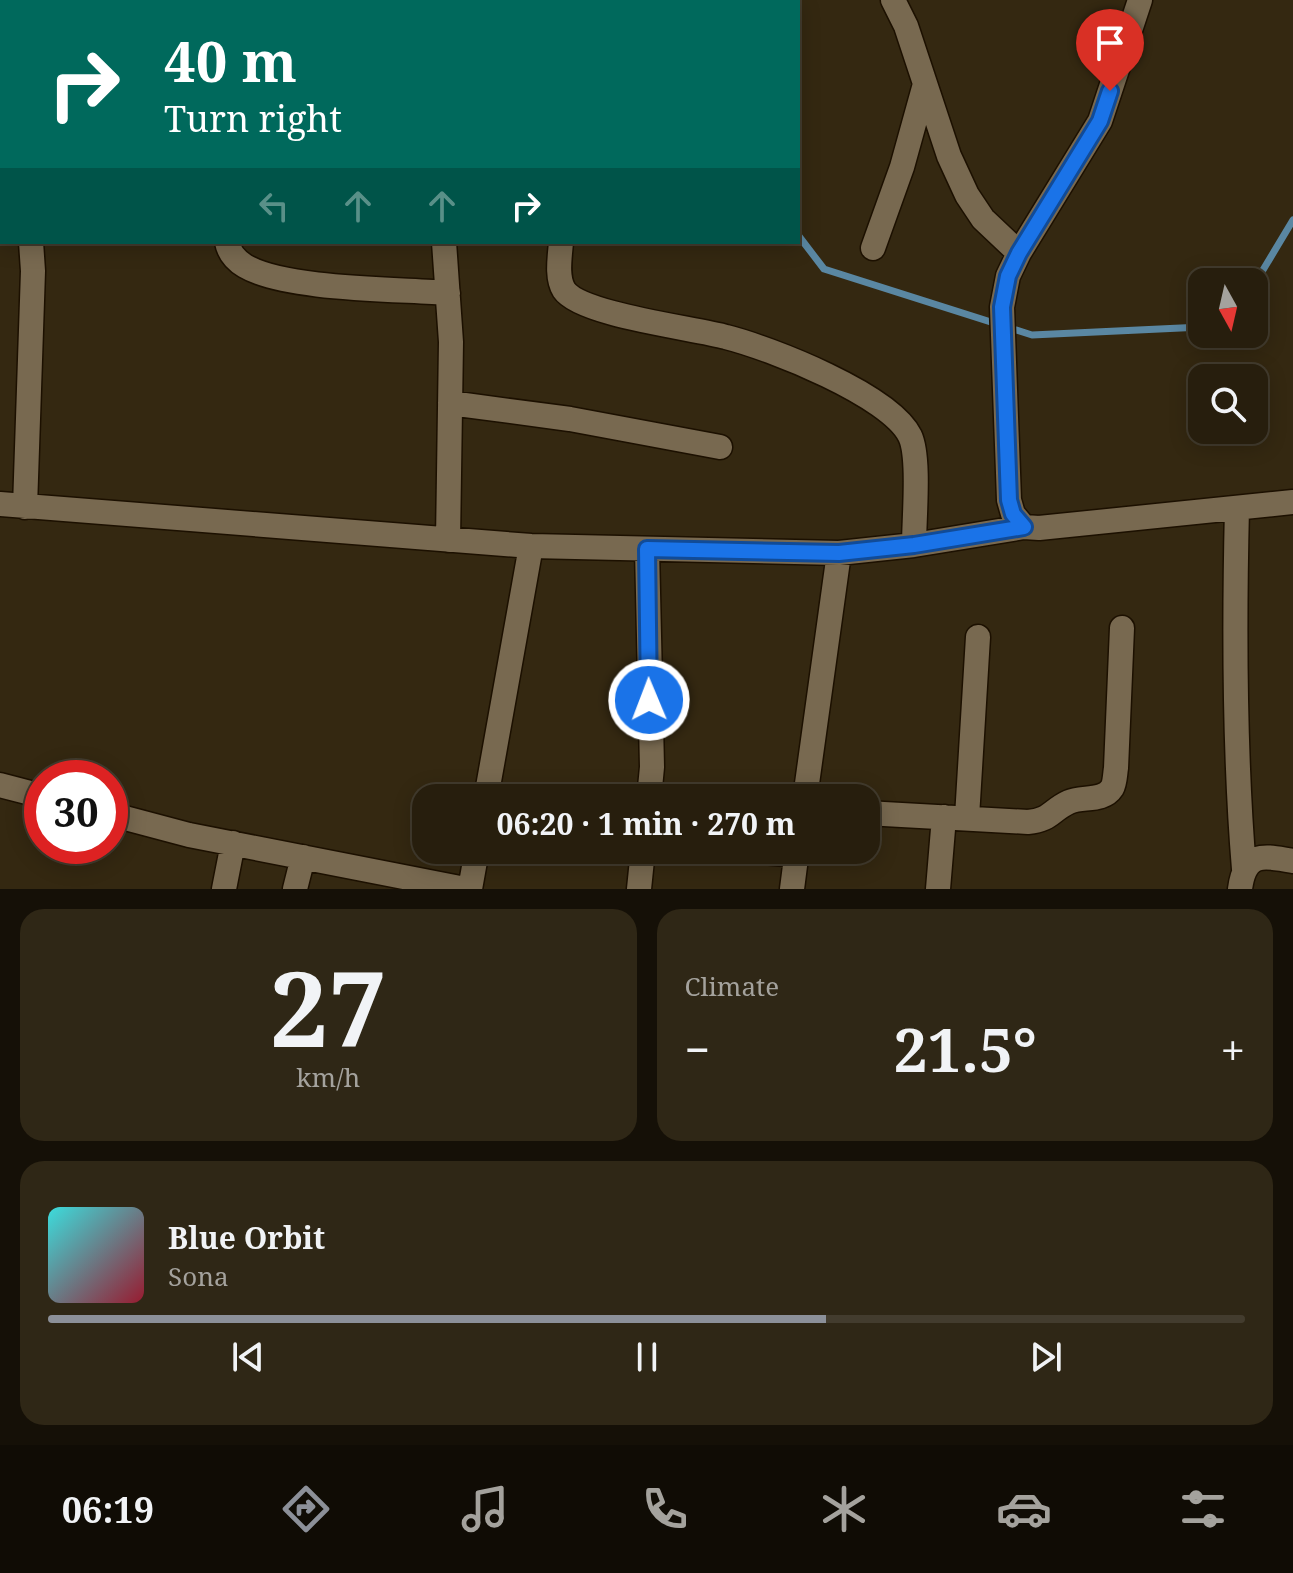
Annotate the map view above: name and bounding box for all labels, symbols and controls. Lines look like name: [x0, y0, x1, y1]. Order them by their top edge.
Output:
pin: [1076, 9, 1144, 91]
icon: arrive: [1088, 21, 1132, 65]
text: 40 m: [164, 22, 297, 98]
icon: right: [32, 32, 136, 136]
text: Turn right: [164, 94, 342, 143]
icon: left: [252, 184, 296, 228]
icon: ahead: [336, 184, 380, 228]
icon: ahead: [420, 184, 464, 228]
icon: right: [504, 184, 548, 228]
north arrow: [1188, 268, 1268, 348]
map controls: [1188, 268, 1268, 444]
button: search: [1188, 364, 1268, 444]
position arrow: [607, 658, 691, 742]
speed limit sign: 30: [24, 760, 128, 864]
text: 06:20 · 1 min · 270 m: [497, 803, 795, 844]
text: 27: [269, 936, 387, 1077]
text: Climate: [685, 968, 779, 1004]
text: 21.5°: [894, 1008, 1037, 1090]
text: −: [685, 1019, 710, 1079]
text: +: [1220, 1019, 1245, 1079]
text: km/h: [296, 1059, 360, 1095]
text: Blue Orbit: [168, 1217, 325, 1258]
text: Sona: [168, 1258, 229, 1294]
icon: previous: [226, 1335, 270, 1379]
icon: pause: [625, 1335, 669, 1379]
icon: next: [1024, 1335, 1068, 1379]
icon: directions: [278, 1481, 334, 1537]
icon: music: [457, 1481, 513, 1537]
icon: phone: [637, 1481, 693, 1537]
icon: climate: [816, 1481, 872, 1537]
icon: car: [996, 1481, 1052, 1537]
icon: filters: [1175, 1481, 1231, 1537]
text: 06:19: [62, 1485, 154, 1534]

